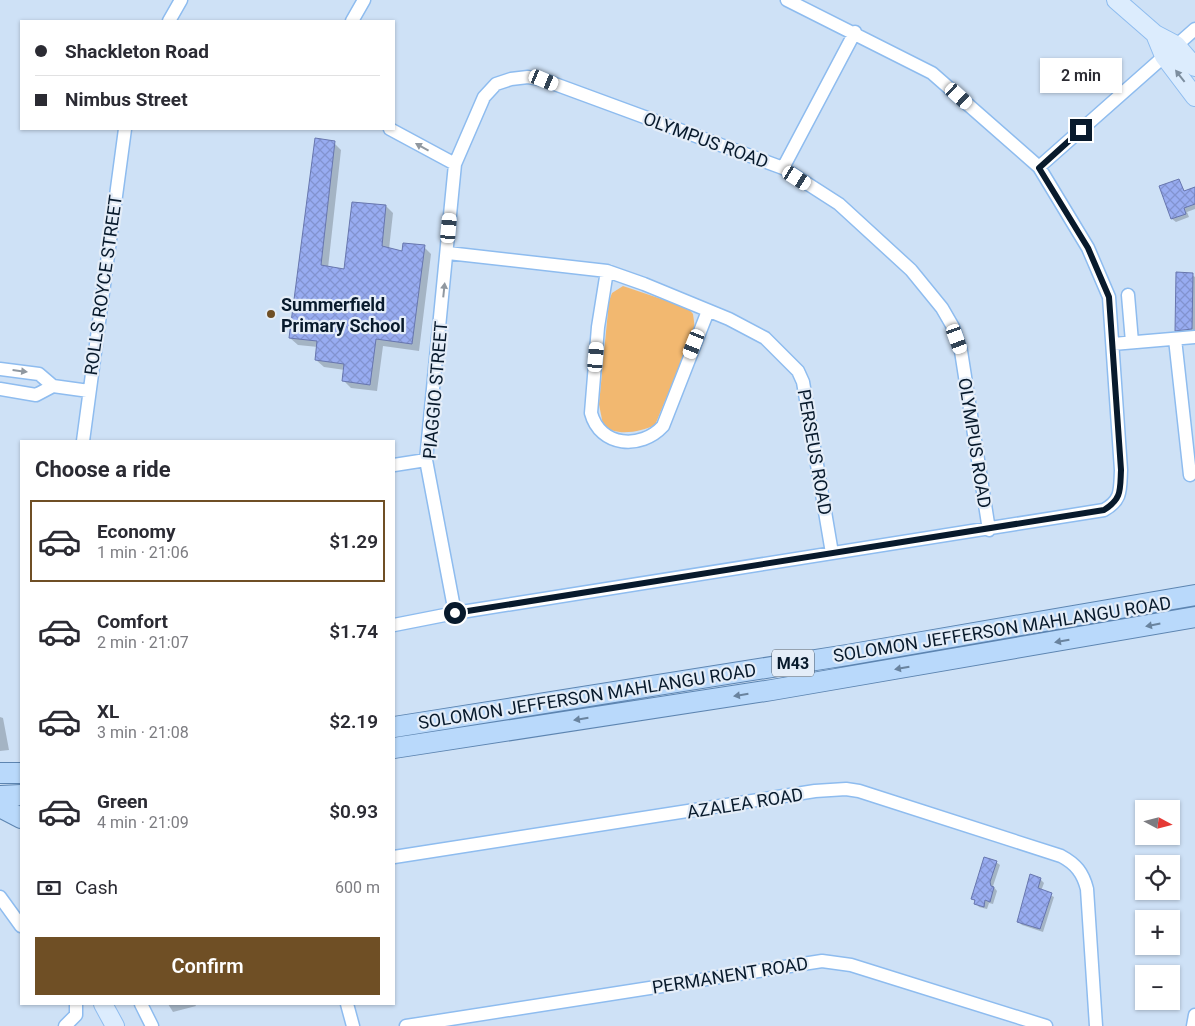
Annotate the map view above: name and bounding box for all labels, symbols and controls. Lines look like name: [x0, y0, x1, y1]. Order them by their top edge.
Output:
text: Shackleton Road: [65, 40, 209, 63]
callout: 2 min: [1040, 58, 1122, 92]
text: 2 min: [1061, 66, 1101, 85]
car: [527, 67, 560, 93]
one-way arrow: [1175, 69, 1185, 83]
car: [942, 80, 975, 112]
text: Nimbus Street: [65, 88, 188, 111]
street label: OLYMPUS ROAD: [641, 108, 771, 172]
route end: [1070, 119, 1092, 141]
one-way arrow: [416, 142, 429, 151]
car: [780, 164, 813, 192]
street label: ROLLS ROYCE STREET: [80, 193, 126, 377]
car: [440, 212, 457, 244]
one-way arrow: [440, 281, 448, 297]
place label: Summerfield Primary School: [281, 294, 405, 336]
marker: Summerfield Primary School: [265, 308, 277, 320]
street label: PIAGGIO STREET: [419, 320, 452, 460]
car: [944, 322, 969, 356]
car: [681, 327, 706, 361]
car: [587, 341, 604, 373]
one-way arrow: [12, 367, 28, 375]
street label: OLYMPUS ROAD: [954, 376, 996, 510]
street label: PERSEUS ROAD: [794, 388, 836, 516]
text: Choose a ride: [35, 457, 171, 482]
icon: car: [37, 519, 82, 564]
text: Economy: [97, 520, 176, 543]
text: $1.29: [329, 530, 378, 553]
text: 1 min · 21:06: [97, 543, 189, 562]
street label: SOLOMON JEFFERSON MAHLANGU ROAD: [832, 592, 1172, 666]
route start: [444, 602, 466, 624]
icon: car: [37, 609, 82, 654]
text: Comfort: [97, 610, 168, 633]
text: $1.74: [329, 620, 378, 643]
one-way arrow: [1145, 621, 1160, 629]
text: 2 min · 21:07: [97, 633, 189, 652]
one-way arrow: [1054, 638, 1070, 646]
road number: M43: [772, 650, 814, 676]
street label: SOLOMON JEFFERSON MAHLANGU ROAD: [417, 659, 757, 733]
one-way arrow: [893, 664, 909, 672]
one-way arrow: [733, 691, 749, 699]
icon: car: [37, 699, 82, 744]
text: XL: [97, 700, 119, 723]
text: $2.19: [329, 710, 378, 733]
one-way arrow: [572, 716, 588, 724]
text: 3 min · 21:08: [97, 723, 189, 742]
street label: AZALEA ROAD: [685, 783, 805, 823]
icon: car: [37, 789, 82, 834]
text: Green: [97, 790, 148, 813]
text: $0.93: [329, 800, 378, 823]
north arrow: [1135, 800, 1180, 845]
map controls: [1135, 800, 1180, 1010]
text: 4 min · 21:09: [97, 813, 189, 832]
button: locate: [1135, 855, 1180, 900]
icon: cash: [35, 874, 63, 902]
text: Cash: [75, 876, 118, 899]
text: 600 m: [335, 878, 380, 897]
button: +: [1135, 910, 1180, 955]
button: Confirm: [35, 937, 380, 995]
street label: PERMANENT ROAD: [650, 952, 810, 998]
button: −: [1135, 965, 1180, 1010]

